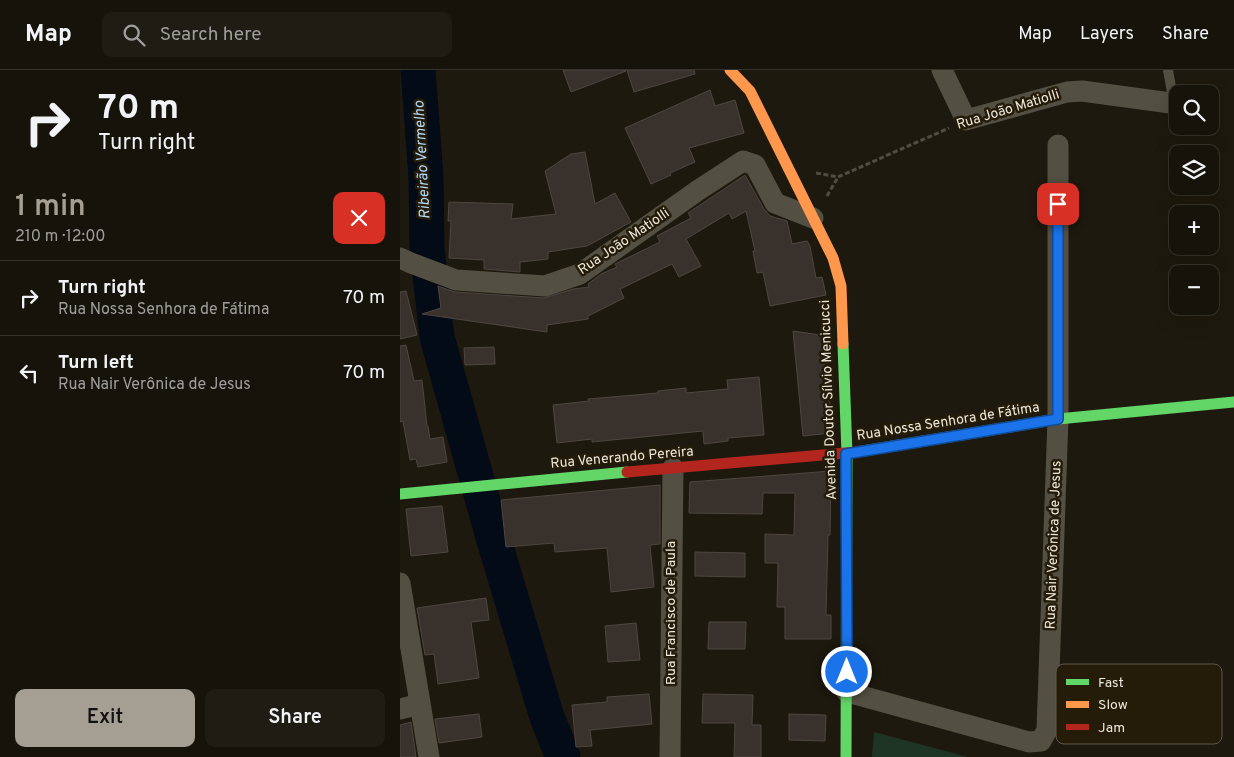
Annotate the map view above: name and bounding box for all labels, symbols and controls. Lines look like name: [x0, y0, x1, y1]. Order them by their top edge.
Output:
search box: [102, 12, 452, 57]
text: Map: [25, 20, 72, 50]
icon: search: [120, 21, 148, 49]
text: Search here: [160, 23, 261, 47]
text: Map: [1018, 23, 1052, 46]
text: Layers: [1080, 23, 1134, 46]
text: Share: [1162, 23, 1209, 46]
map controls: [1169, 85, 1219, 315]
button: search: [1169, 85, 1219, 135]
street label: Rua João Matiolli: [954, 86, 1062, 134]
text: 70 m: [98, 87, 179, 131]
icon: right: [15, 90, 80, 155]
water label: Ribeirão Vermelho: [410, 100, 436, 220]
text: Turn right: [98, 130, 195, 157]
button: layers: [1169, 145, 1219, 195]
pin: [1037, 183, 1079, 225]
text: 1 min: [15, 189, 86, 226]
icon: arrive: [1044, 190, 1072, 218]
button: close: [333, 192, 385, 244]
street label: Rua João Matiolli: [575, 205, 673, 279]
button: +: [1169, 205, 1219, 255]
text: 210 m · 12:00: [15, 227, 106, 247]
button: −: [1169, 265, 1219, 315]
text: Turn right: [58, 276, 146, 300]
icon: right: [15, 284, 43, 312]
text: 70 m: [343, 286, 385, 310]
text: Rua Nossa Senhora de Fátima: [58, 300, 269, 320]
street label: Avenida Doutor Sílvio Menicucci: [817, 300, 841, 500]
text: Turn left: [58, 351, 134, 375]
icon: left: [15, 359, 43, 387]
text: 70 m: [343, 361, 385, 385]
text: Rua Nair Verônica de Jesus: [58, 375, 251, 395]
street label: Rua Nossa Senhora de Fátima: [855, 399, 1041, 445]
street label: Rua Venerando Pereira: [550, 443, 694, 473]
street label: Rua Nair Verônica de Jesus: [1043, 460, 1065, 630]
street label: Rua Francisco de Paula: [663, 541, 680, 685]
position arrow: [820, 645, 872, 697]
legend: [1056, 664, 1222, 744]
text: Fast: [1098, 675, 1124, 692]
button: Exit: [15, 689, 195, 747]
button: Share: [205, 689, 385, 747]
text: Slow: [1098, 697, 1128, 714]
text: Jam: [1098, 720, 1125, 737]

